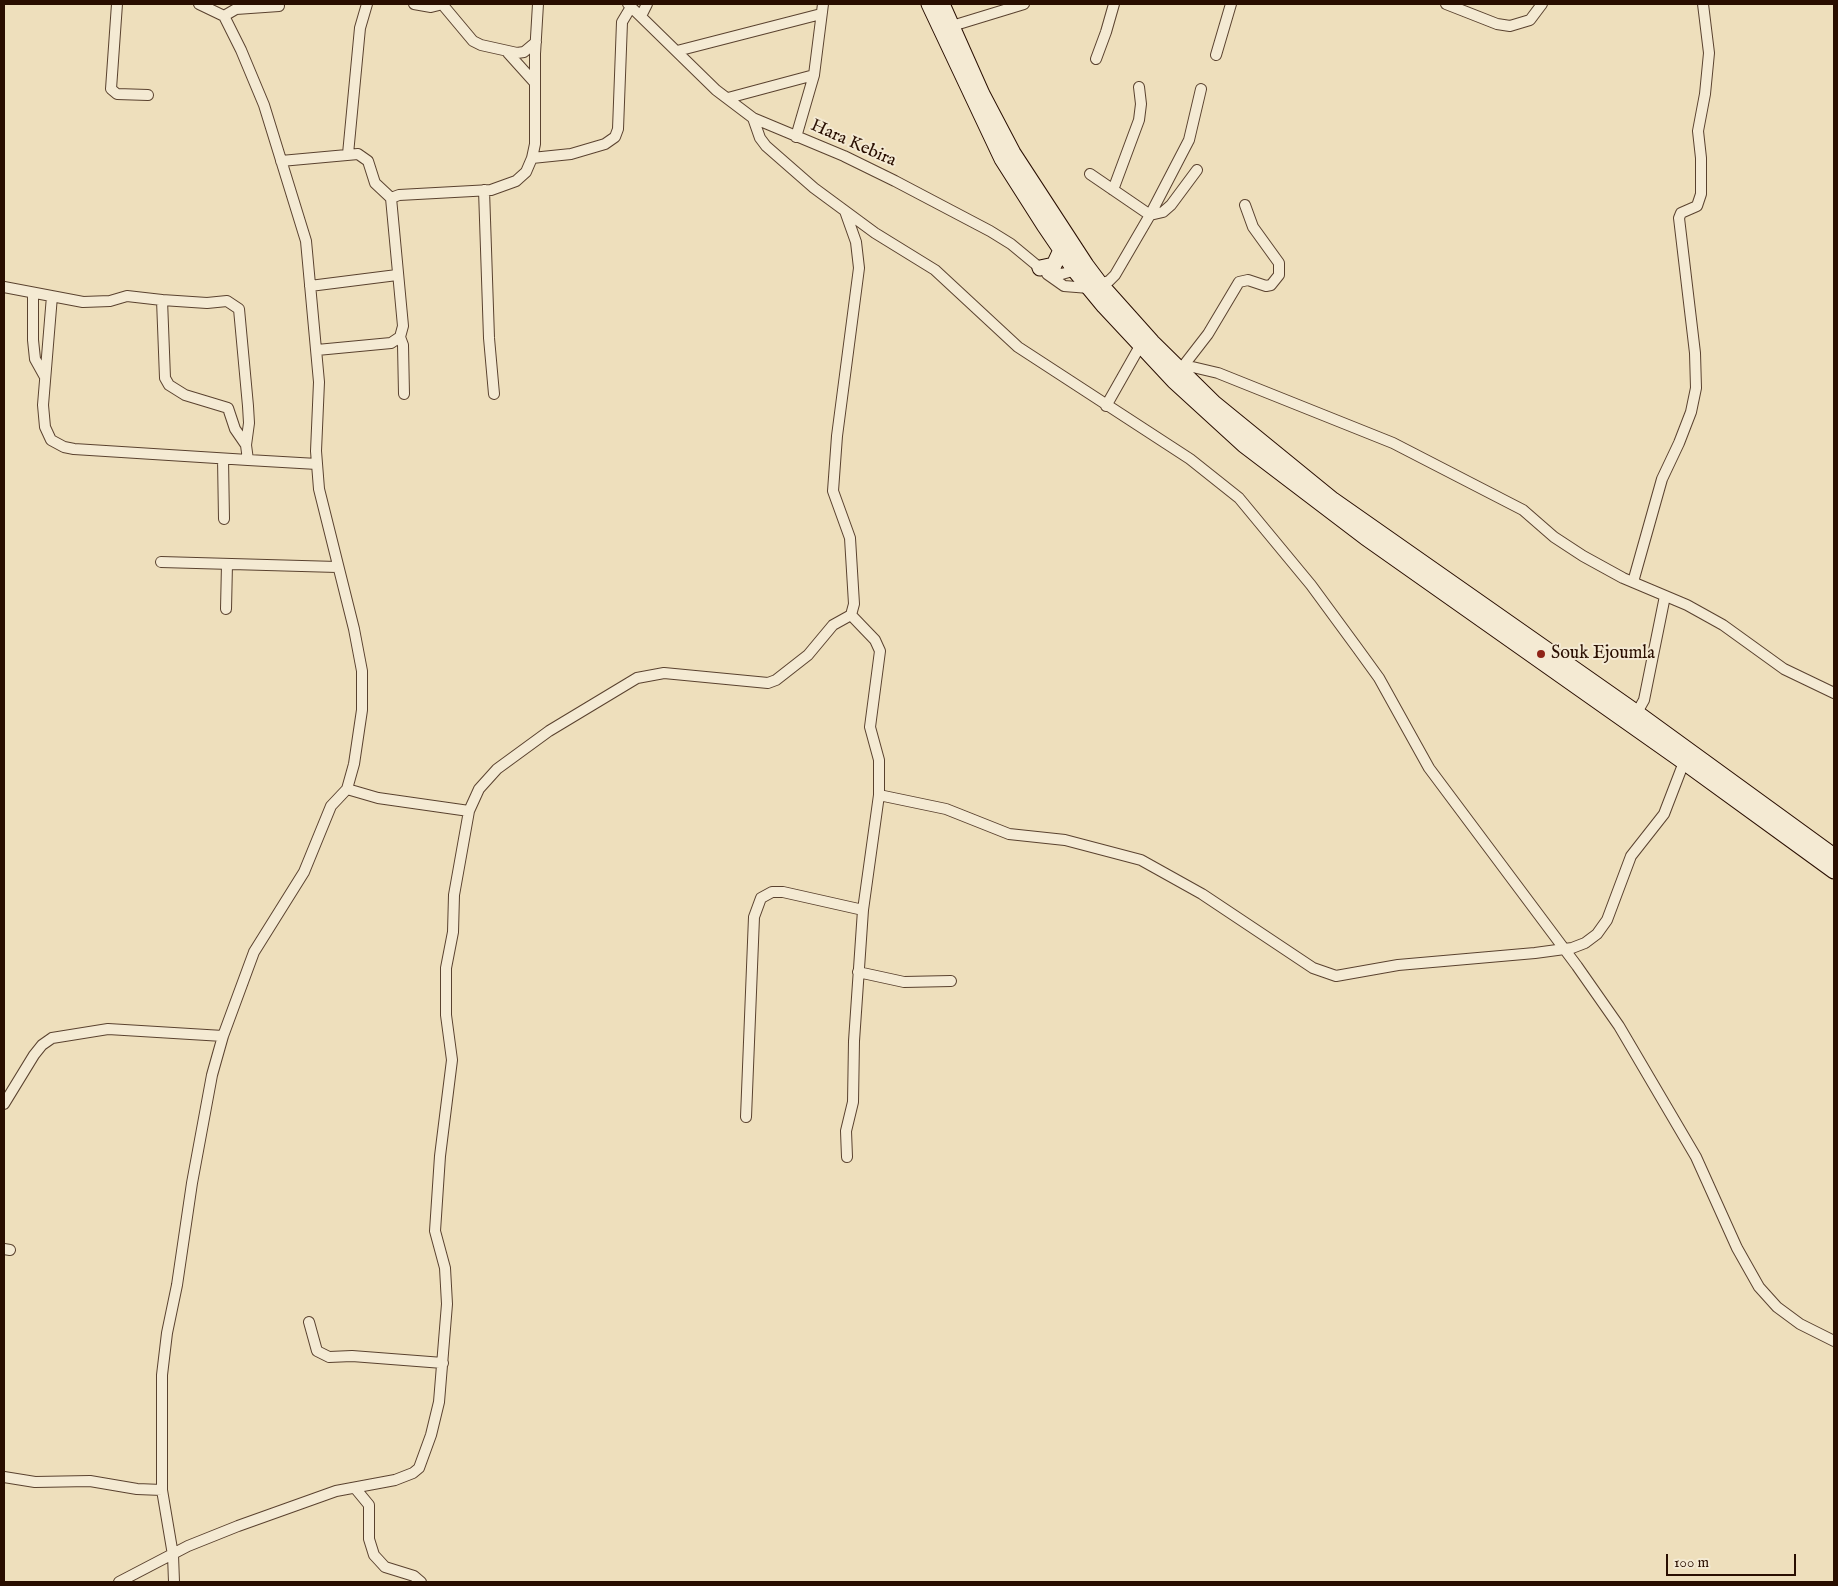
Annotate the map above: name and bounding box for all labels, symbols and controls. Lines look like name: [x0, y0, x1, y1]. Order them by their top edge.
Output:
street label: Hara Kebira: [807, 116, 899, 172]
place label: Souk Ejoumla: [1551, 643, 1655, 665]
marker: Souk Ejoumla: [1535, 648, 1547, 660]
scale bar: [1668, 1544, 1798, 1576]
text: 100 m: [1674, 1553, 1709, 1572]

